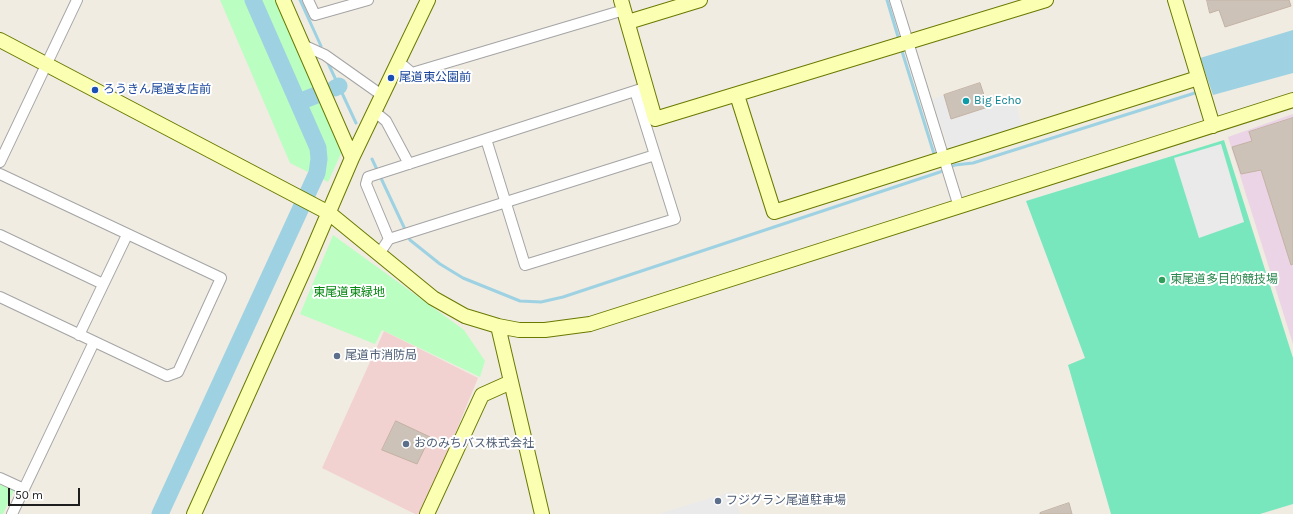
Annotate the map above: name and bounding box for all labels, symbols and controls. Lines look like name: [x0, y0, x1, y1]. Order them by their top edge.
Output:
place label: 尾道東公園前: [399, 71, 471, 85]
marker: 尾道東公園前: [386, 73, 396, 83]
place label: ろうきん尾道支店前: [103, 83, 211, 97]
marker: ろうきん尾道支店前: [90, 85, 100, 95]
place label: Big Echo: [974, 94, 1021, 108]
marker: Big Echo: [961, 96, 971, 106]
place label: 東尾道多目的競技場: [1170, 273, 1278, 287]
marker: 東尾道多目的競技場: [1157, 275, 1167, 285]
park label: 東尾道東緑地: [313, 286, 385, 300]
place label: 尾道市消防局: [345, 349, 417, 363]
marker: 尾道市消防局: [332, 351, 342, 361]
place label: おのみちバス株式会社: [414, 437, 534, 451]
marker: おのみちバス株式会社: [401, 439, 411, 449]
scale bar: [10, 480, 82, 506]
text: 50 m: [15, 488, 43, 502]
place label: フジグラン尾道駐車場: [726, 494, 846, 508]
marker: フジグラン尾道駐車場: [713, 496, 723, 506]

